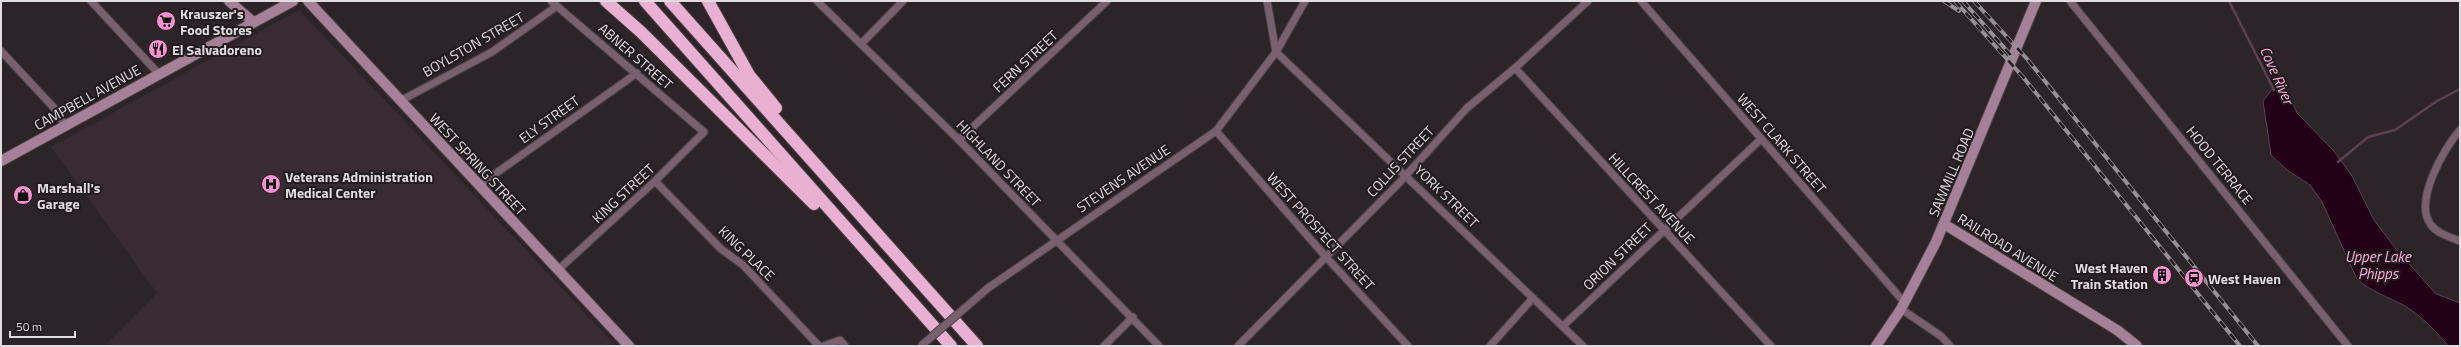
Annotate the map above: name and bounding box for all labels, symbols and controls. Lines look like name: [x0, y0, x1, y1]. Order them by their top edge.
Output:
place label: Krauszer's Food Stores: [180, 3, 252, 40]
street label: BOYLSTON STREET: [418, 6, 528, 82]
supermarket icon: Krauszer's Food Stores: [155, 10, 177, 32]
street label: ABNER STREET: [594, 18, 678, 95]
street label: FERN STREET: [988, 25, 1063, 97]
restaurant icon: El Salvadoreno: [147, 38, 169, 60]
place label: El Salvadoreno: [172, 39, 262, 60]
water label: Cove River: [2254, 42, 2301, 110]
street label: CAMPBELL AVENUE: [30, 59, 144, 135]
street label: WEST CLARK STREET: [1732, 88, 1832, 198]
street label: ELY STREET: [514, 89, 584, 148]
street label: WEST SPRING STREET: [425, 108, 532, 221]
street label: HIGHLAND STREET: [952, 115, 1047, 212]
street label: COLLIS STREET: [1361, 120, 1439, 201]
street label: HOOD TERRACE: [2182, 121, 2258, 209]
street label: SAWMILL ROAD: [1923, 124, 1979, 220]
street label: STEVENS AVENUE: [1072, 139, 1174, 217]
street label: HILLCREST AVENUE: [1604, 148, 1700, 249]
street label: KING STREET: [587, 158, 660, 228]
street label: YORK STREET: [1410, 160, 1484, 233]
place label: Veterans Administration Medical Center: [285, 166, 433, 203]
street label: WEST PROSPECT STREET: [1262, 167, 1380, 295]
hospital icon: Veterans Administration Medical Center: [260, 173, 282, 195]
place label: Marshall's Garage: [37, 177, 101, 214]
shop icon: Marshall's Garage: [12, 184, 34, 206]
street label: RAILROAD AVENUE: [1954, 208, 2063, 287]
street label: ORION STREET: [1578, 217, 1657, 295]
street label: KING PLACE: [714, 221, 780, 285]
water label: Upper Lake Phipps: [2345, 245, 2412, 285]
place label: West Haven Train Station: [2071, 257, 2148, 294]
building icon: West Haven Train Station: [2151, 264, 2173, 286]
station icon: West Haven: [2183, 267, 2205, 289]
place label: West Haven: [2208, 268, 2281, 289]
scale bar: [10, 313, 75, 339]
text: 50 m: [16, 317, 42, 336]

